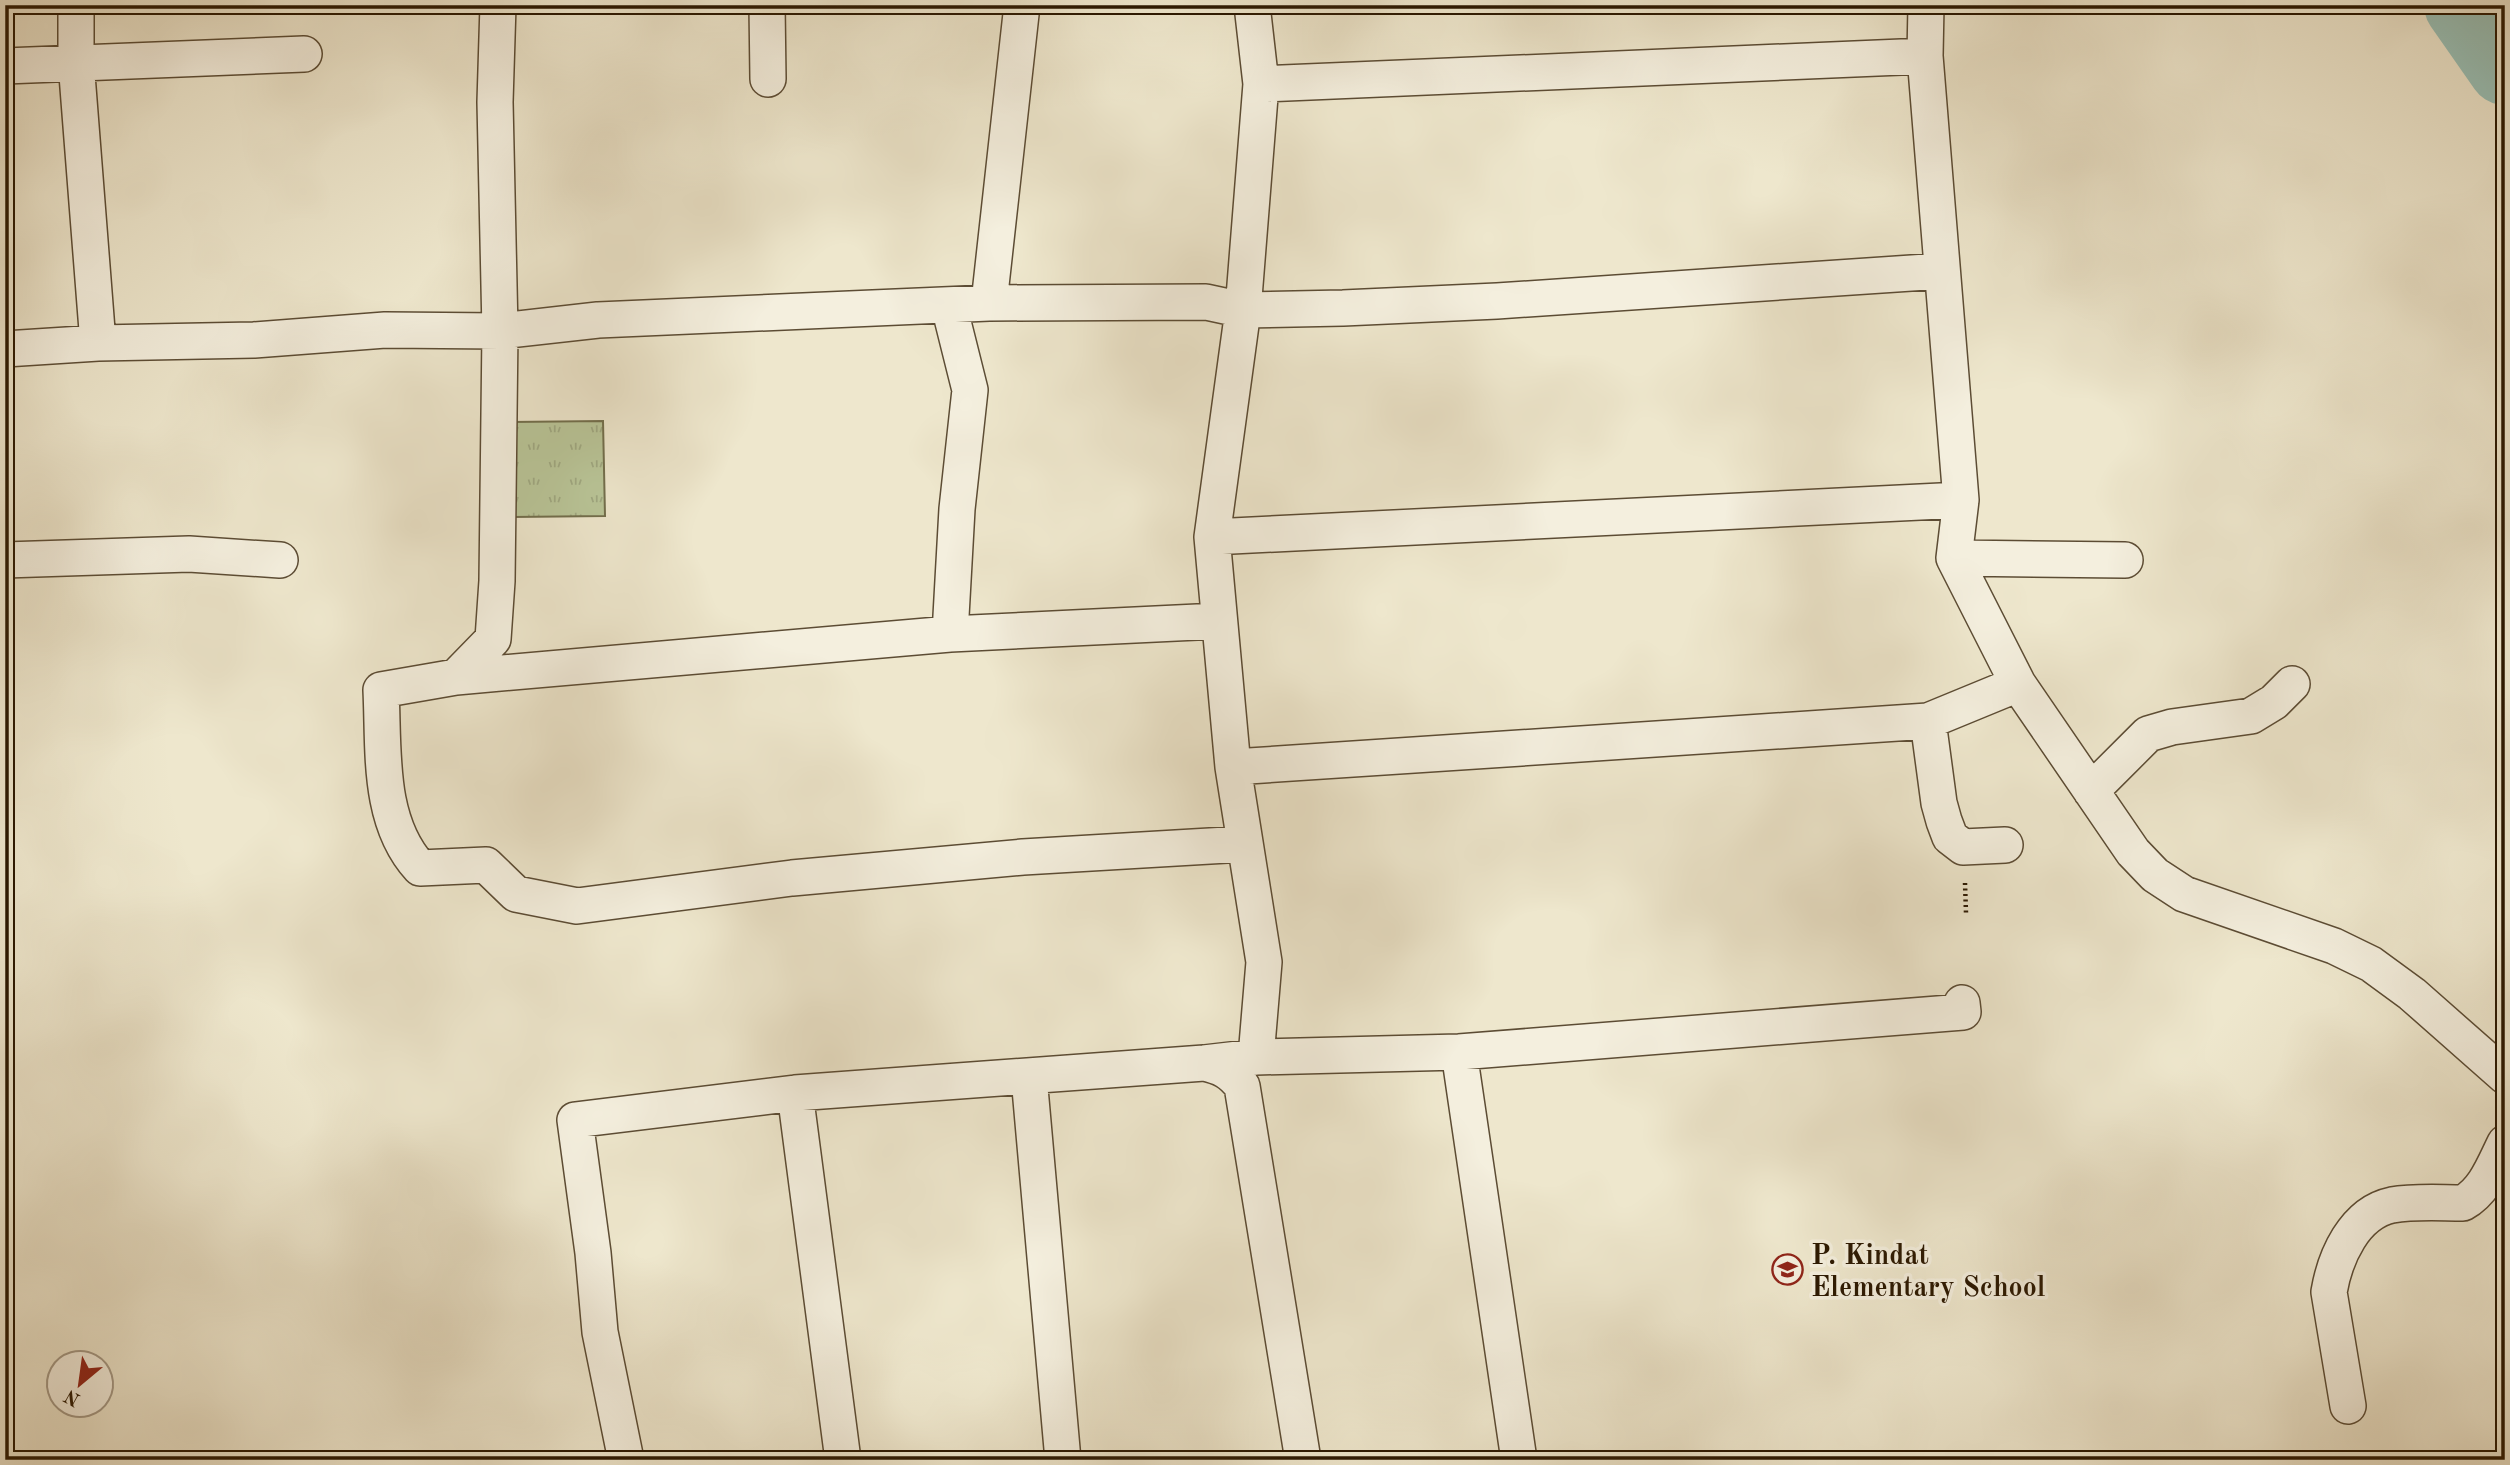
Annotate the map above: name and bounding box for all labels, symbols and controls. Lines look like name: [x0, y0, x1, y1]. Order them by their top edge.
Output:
place label: P. Kindat Elementary School: [1811, 1243, 2046, 1303]
school or university icon: P. Kindat Elementary School: [1771, 1253, 1805, 1287]
north arrow: [46, 1350, 116, 1420]
text: N: [62, 1385, 84, 1409]

